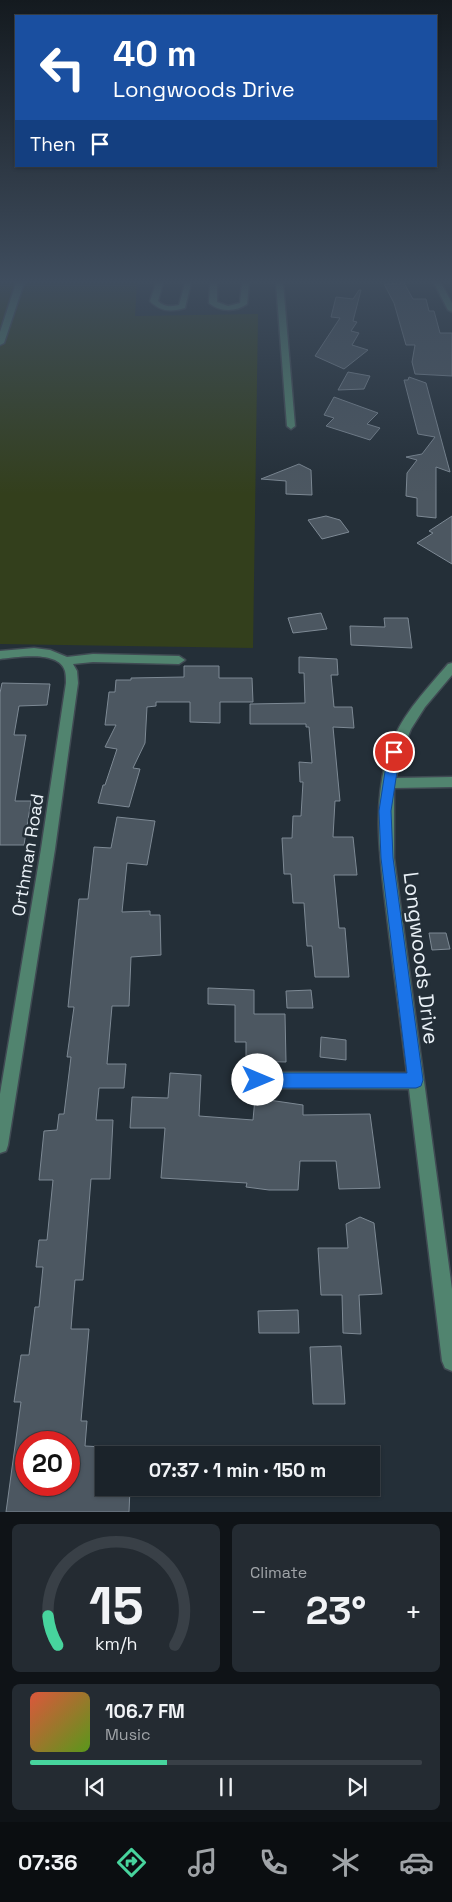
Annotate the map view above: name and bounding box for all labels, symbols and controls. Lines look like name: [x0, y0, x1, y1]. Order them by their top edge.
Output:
text: 40 m: [113, 32, 197, 76]
icon: left: [30, 35, 95, 100]
text: Longwoods Drive: [113, 75, 295, 103]
icon: arrive: [86, 130, 114, 158]
text: Then: [30, 132, 76, 157]
pin: [373, 731, 415, 773]
icon: arrive: [380, 738, 408, 766]
street label: Orthman Road: [6, 792, 49, 918]
street label: Longwoods Drive: [398, 870, 445, 1046]
position arrow: [231, 1053, 283, 1105]
speed limit sign: 20: [15, 1431, 80, 1496]
text: 07:37 · 1 min · 150 m: [149, 1458, 326, 1483]
text: Climate: [250, 1562, 307, 1583]
text: 15: [89, 1573, 143, 1639]
text: 23°: [306, 1587, 366, 1635]
text: −: [250, 1594, 267, 1630]
text: +: [405, 1594, 422, 1630]
text: km/h: [95, 1632, 137, 1655]
text: 106.7 FM: [105, 1699, 185, 1724]
text: Music: [105, 1724, 151, 1745]
icon: previous: [81, 1773, 109, 1801]
icon: pause: [212, 1773, 240, 1801]
icon: next: [343, 1773, 371, 1801]
icon: directions: [114, 1845, 149, 1880]
icon: music: [185, 1845, 220, 1880]
icon: phone: [256, 1845, 291, 1880]
icon: climate: [328, 1845, 363, 1880]
icon: car: [399, 1845, 434, 1880]
text: 07:36: [18, 1848, 78, 1876]

